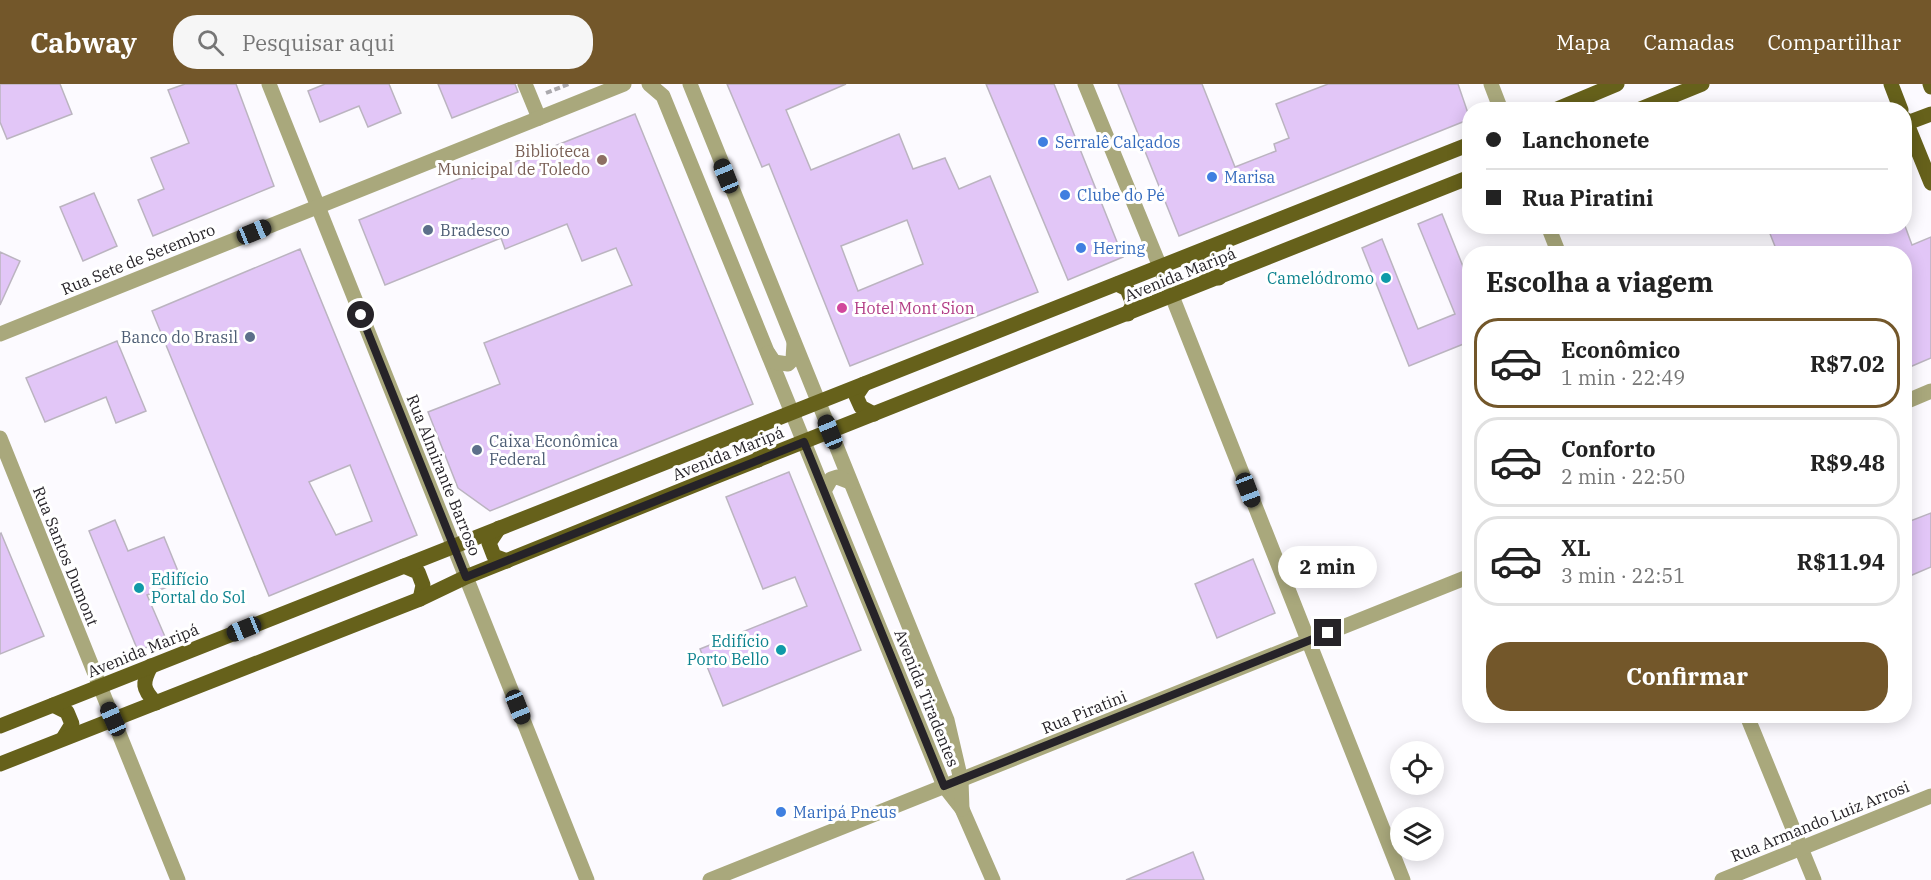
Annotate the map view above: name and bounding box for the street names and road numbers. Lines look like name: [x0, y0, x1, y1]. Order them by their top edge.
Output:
street label: Rua Sete de Setembro: [58, 219, 218, 299]
street label: Avenida Maripá: [1121, 242, 1239, 305]
street label: Rua Almirante Barroso: [402, 391, 486, 559]
street label: Avenida Maripá: [669, 421, 787, 484]
street label: Rua Santos Dumont: [29, 483, 103, 629]
street label: Avenida Maripá: [84, 618, 202, 681]
street label: Avenida Tiradentes: [890, 626, 964, 770]
street label: Rua Piratini: [1039, 686, 1129, 738]
street label: Rua Armando Luiz Arrosi: [1728, 776, 1912, 866]

